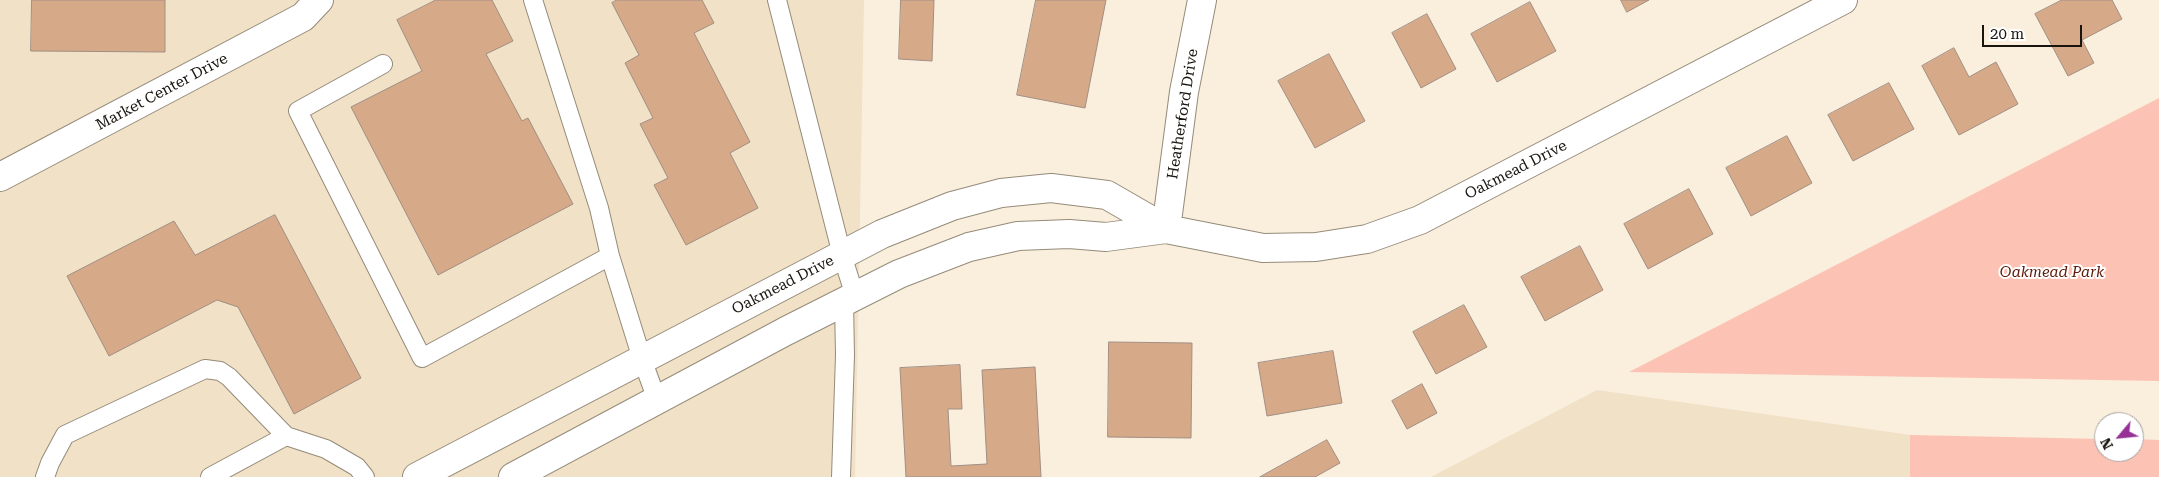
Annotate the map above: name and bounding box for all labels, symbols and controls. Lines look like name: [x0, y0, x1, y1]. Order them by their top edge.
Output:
scale bar: [1984, 15, 2084, 47]
text: 20 m: [1990, 25, 2024, 43]
street label: Heatherford Drive: [1164, 48, 1202, 180]
street label: Market Center Drive: [93, 50, 231, 134]
street label: Oakmead Drive: [1462, 137, 1570, 203]
street label: Oakmead Drive: [729, 252, 837, 318]
park label: Oakmead Park: [2000, 264, 2104, 282]
north arrow: [2094, 412, 2144, 462]
text: N: [2097, 435, 2116, 452]

